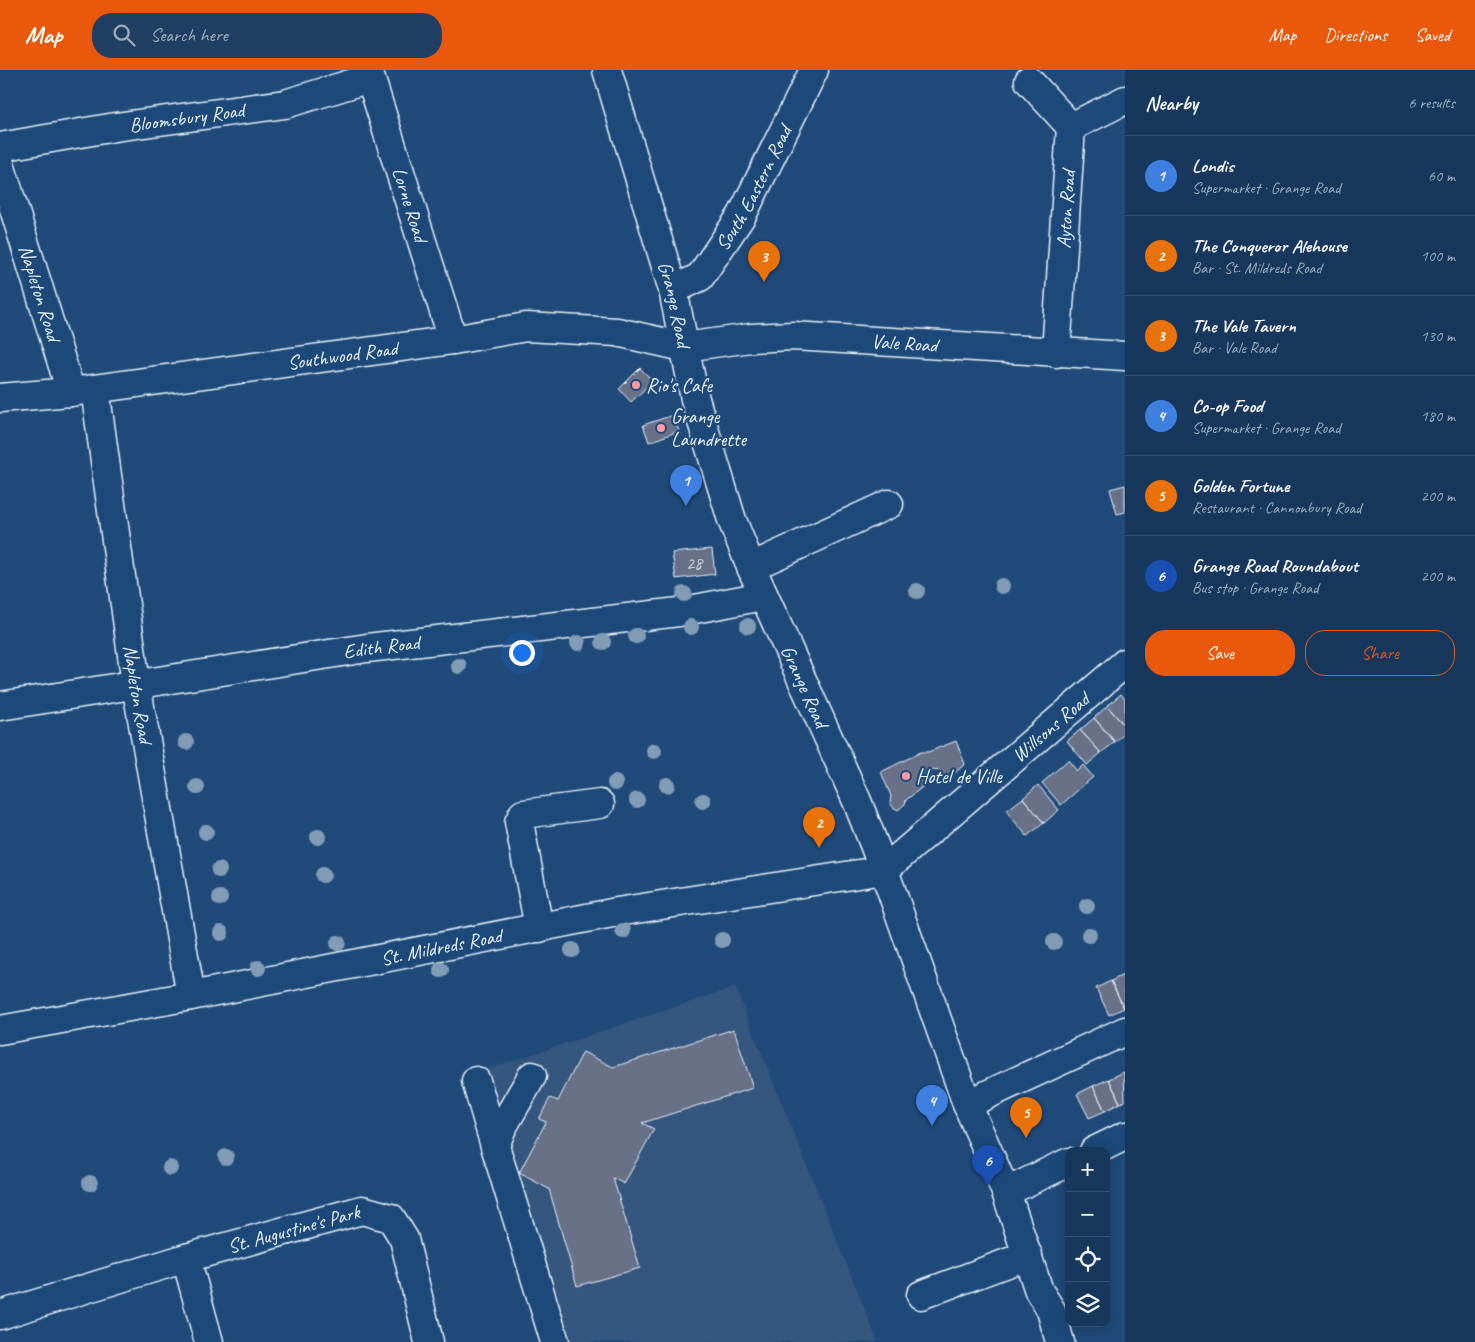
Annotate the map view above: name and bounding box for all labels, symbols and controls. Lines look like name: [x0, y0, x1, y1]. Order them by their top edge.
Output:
search box: [92, 13, 442, 58]
text: Map: [25, 20, 62, 50]
icon: search: [110, 21, 138, 49]
text: Search here: [150, 23, 228, 47]
text: Map: [1269, 24, 1296, 46]
text: Directions: [1324, 24, 1387, 46]
text: Saved: [1415, 24, 1450, 46]
text: Nearby: [1145, 90, 1198, 116]
text: 6 results: [1408, 93, 1455, 113]
street label: Bloomsbury Road: [128, 97, 249, 137]
street label: South Eastern Road: [709, 119, 798, 255]
text: Londis: [1192, 154, 1234, 178]
street label: Lorne Road: [387, 164, 435, 248]
text: 1: [1157, 166, 1165, 186]
text: 60 m: [1428, 166, 1455, 186]
street label: Ayton Road: [1050, 167, 1081, 249]
text: Supermarket · Grange Road: [1192, 178, 1341, 198]
text: The Conqueror Alehouse: [1192, 234, 1347, 258]
pin: 3: [748, 241, 780, 282]
street label: Napleton Road: [13, 242, 68, 347]
text: 2: [1157, 246, 1165, 266]
text: 100 m: [1421, 246, 1455, 266]
street label: Grange Road: [653, 258, 697, 352]
text: Bar · St. Mildreds Road: [1192, 258, 1322, 278]
text: The Vale Tavern: [1192, 314, 1296, 338]
text: 3: [1157, 326, 1165, 346]
text: 130 m: [1421, 326, 1455, 346]
street label: Vale Road: [871, 328, 941, 357]
street label: Southwood Road: [286, 335, 402, 375]
text: Bar · Vale Road: [1192, 338, 1277, 358]
place label: Rio's Cafe: [646, 373, 714, 398]
marker: Rio's Cafe: [630, 379, 642, 391]
text: Co-op Food: [1192, 394, 1263, 418]
place label: Grange Laundrette: [671, 404, 747, 452]
text: 4: [1157, 406, 1165, 426]
text: 180 m: [1421, 406, 1455, 426]
text: Supermarket · Grange Road: [1192, 418, 1341, 438]
marker: Grange Laundrette: [655, 422, 667, 434]
pin: 1: [670, 465, 702, 506]
text: Golden Fortune: [1192, 474, 1289, 498]
text: 5: [1158, 486, 1164, 506]
text: 200 m: [1421, 486, 1455, 506]
text: Restaurant · Cannonbury Road: [1192, 498, 1361, 518]
house number: 28: [686, 552, 704, 574]
text: Grange Road Roundabout: [1192, 554, 1358, 578]
text: 6: [1157, 566, 1165, 586]
text: 200 m: [1421, 566, 1455, 586]
text: Bus stop · Grange Road: [1192, 578, 1319, 598]
street label: Edith Road: [342, 629, 424, 664]
button: Save: [1145, 630, 1295, 676]
button: Share: [1305, 630, 1455, 676]
your location: [509, 640, 535, 666]
street label: Grange Road: [776, 641, 836, 734]
street label: Napleton Road: [118, 643, 159, 748]
street label: Willsons Road: [1007, 685, 1097, 767]
place label: Hotel de Ville: [916, 764, 1003, 789]
marker: Hotel de Ville: [900, 770, 912, 782]
pin: 2: [803, 807, 835, 848]
street label: St. Mildreds Road: [379, 922, 507, 971]
pin: 4: [916, 1085, 948, 1126]
pin: 5: [1010, 1097, 1042, 1138]
pin: 6: [972, 1145, 1004, 1186]
map controls: [1065, 1147, 1110, 1327]
button: +: [1065, 1147, 1110, 1192]
button: −: [1065, 1192, 1110, 1237]
street label: St. Augustine's Park: [225, 1198, 364, 1259]
button: locate: [1065, 1237, 1110, 1282]
button: layers: [1065, 1282, 1110, 1327]

